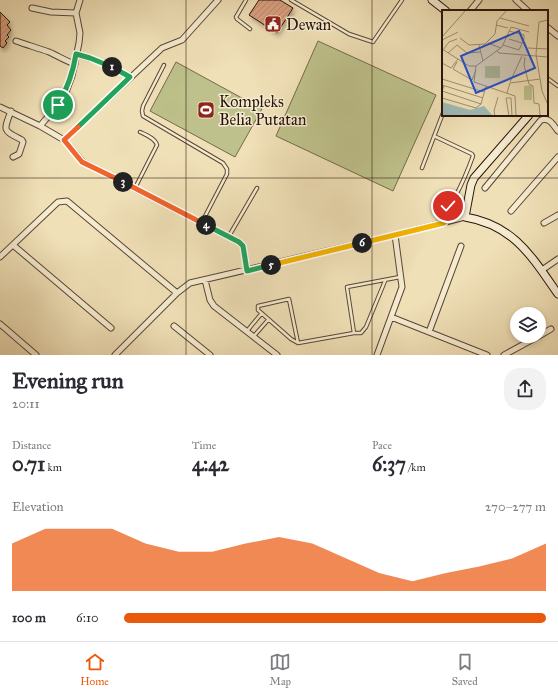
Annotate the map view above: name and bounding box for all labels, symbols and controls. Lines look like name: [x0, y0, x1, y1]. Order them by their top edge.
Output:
inset map: [442, 10, 548, 116]
public building icon: Dewan: [263, 14, 283, 34]
place label: Dewan: [286, 15, 331, 34]
pin: 1: [102, 57, 122, 77]
text: 1: [110, 60, 114, 73]
pin: [41, 88, 75, 122]
place label: Kompleks Belia Putatan: [219, 92, 307, 129]
icon: arrive: [47, 94, 69, 116]
sports icon: Kompleks Belia Putatan: [196, 100, 216, 120]
pin: 3: [113, 172, 133, 192]
text: 3: [121, 175, 125, 188]
pin: [431, 189, 465, 223]
icon: check: [437, 195, 459, 217]
pin: 4: [196, 215, 216, 235]
text: 4: [203, 218, 209, 231]
pin: 6: [352, 233, 372, 253]
text: 6: [359, 236, 365, 249]
pin: 5: [261, 255, 281, 275]
text: 5: [268, 258, 274, 271]
map controls: [510, 307, 546, 343]
button: layers: [510, 307, 546, 343]
text: Evening run: [12, 367, 124, 394]
button: share: [504, 368, 546, 410]
text: 20:11: [12, 396, 40, 412]
text: Distance: [12, 439, 51, 452]
text: Time: [192, 439, 216, 452]
text: Pace: [372, 439, 392, 452]
text: 0.71: [12, 452, 45, 476]
text: 4:42: [192, 452, 229, 476]
text: 6:37: [372, 452, 406, 476]
text: km: [45, 461, 62, 474]
text: /km: [406, 461, 426, 474]
text: Elevation: [12, 499, 64, 515]
text: 270–277 m: [485, 499, 546, 515]
text: 100 m: [12, 610, 46, 626]
text: 6:10: [76, 610, 99, 626]
tab: Home: [80, 651, 109, 688]
tab: Map: [269, 651, 291, 688]
tab: Saved: [452, 651, 478, 688]

